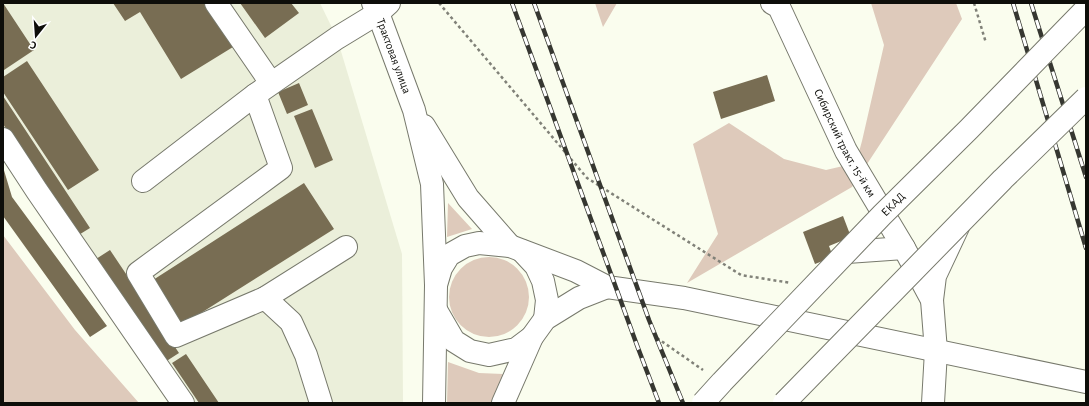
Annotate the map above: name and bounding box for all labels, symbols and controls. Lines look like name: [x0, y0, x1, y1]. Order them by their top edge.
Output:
north arrow: [16, 16, 56, 56]
street label: Трактовая улица: [375, 17, 413, 96]
text: С: [29, 39, 38, 51]
street label: Сибирский тракт, 15-й км: [812, 87, 878, 199]
street label: ЕКАД: [879, 190, 907, 218]

